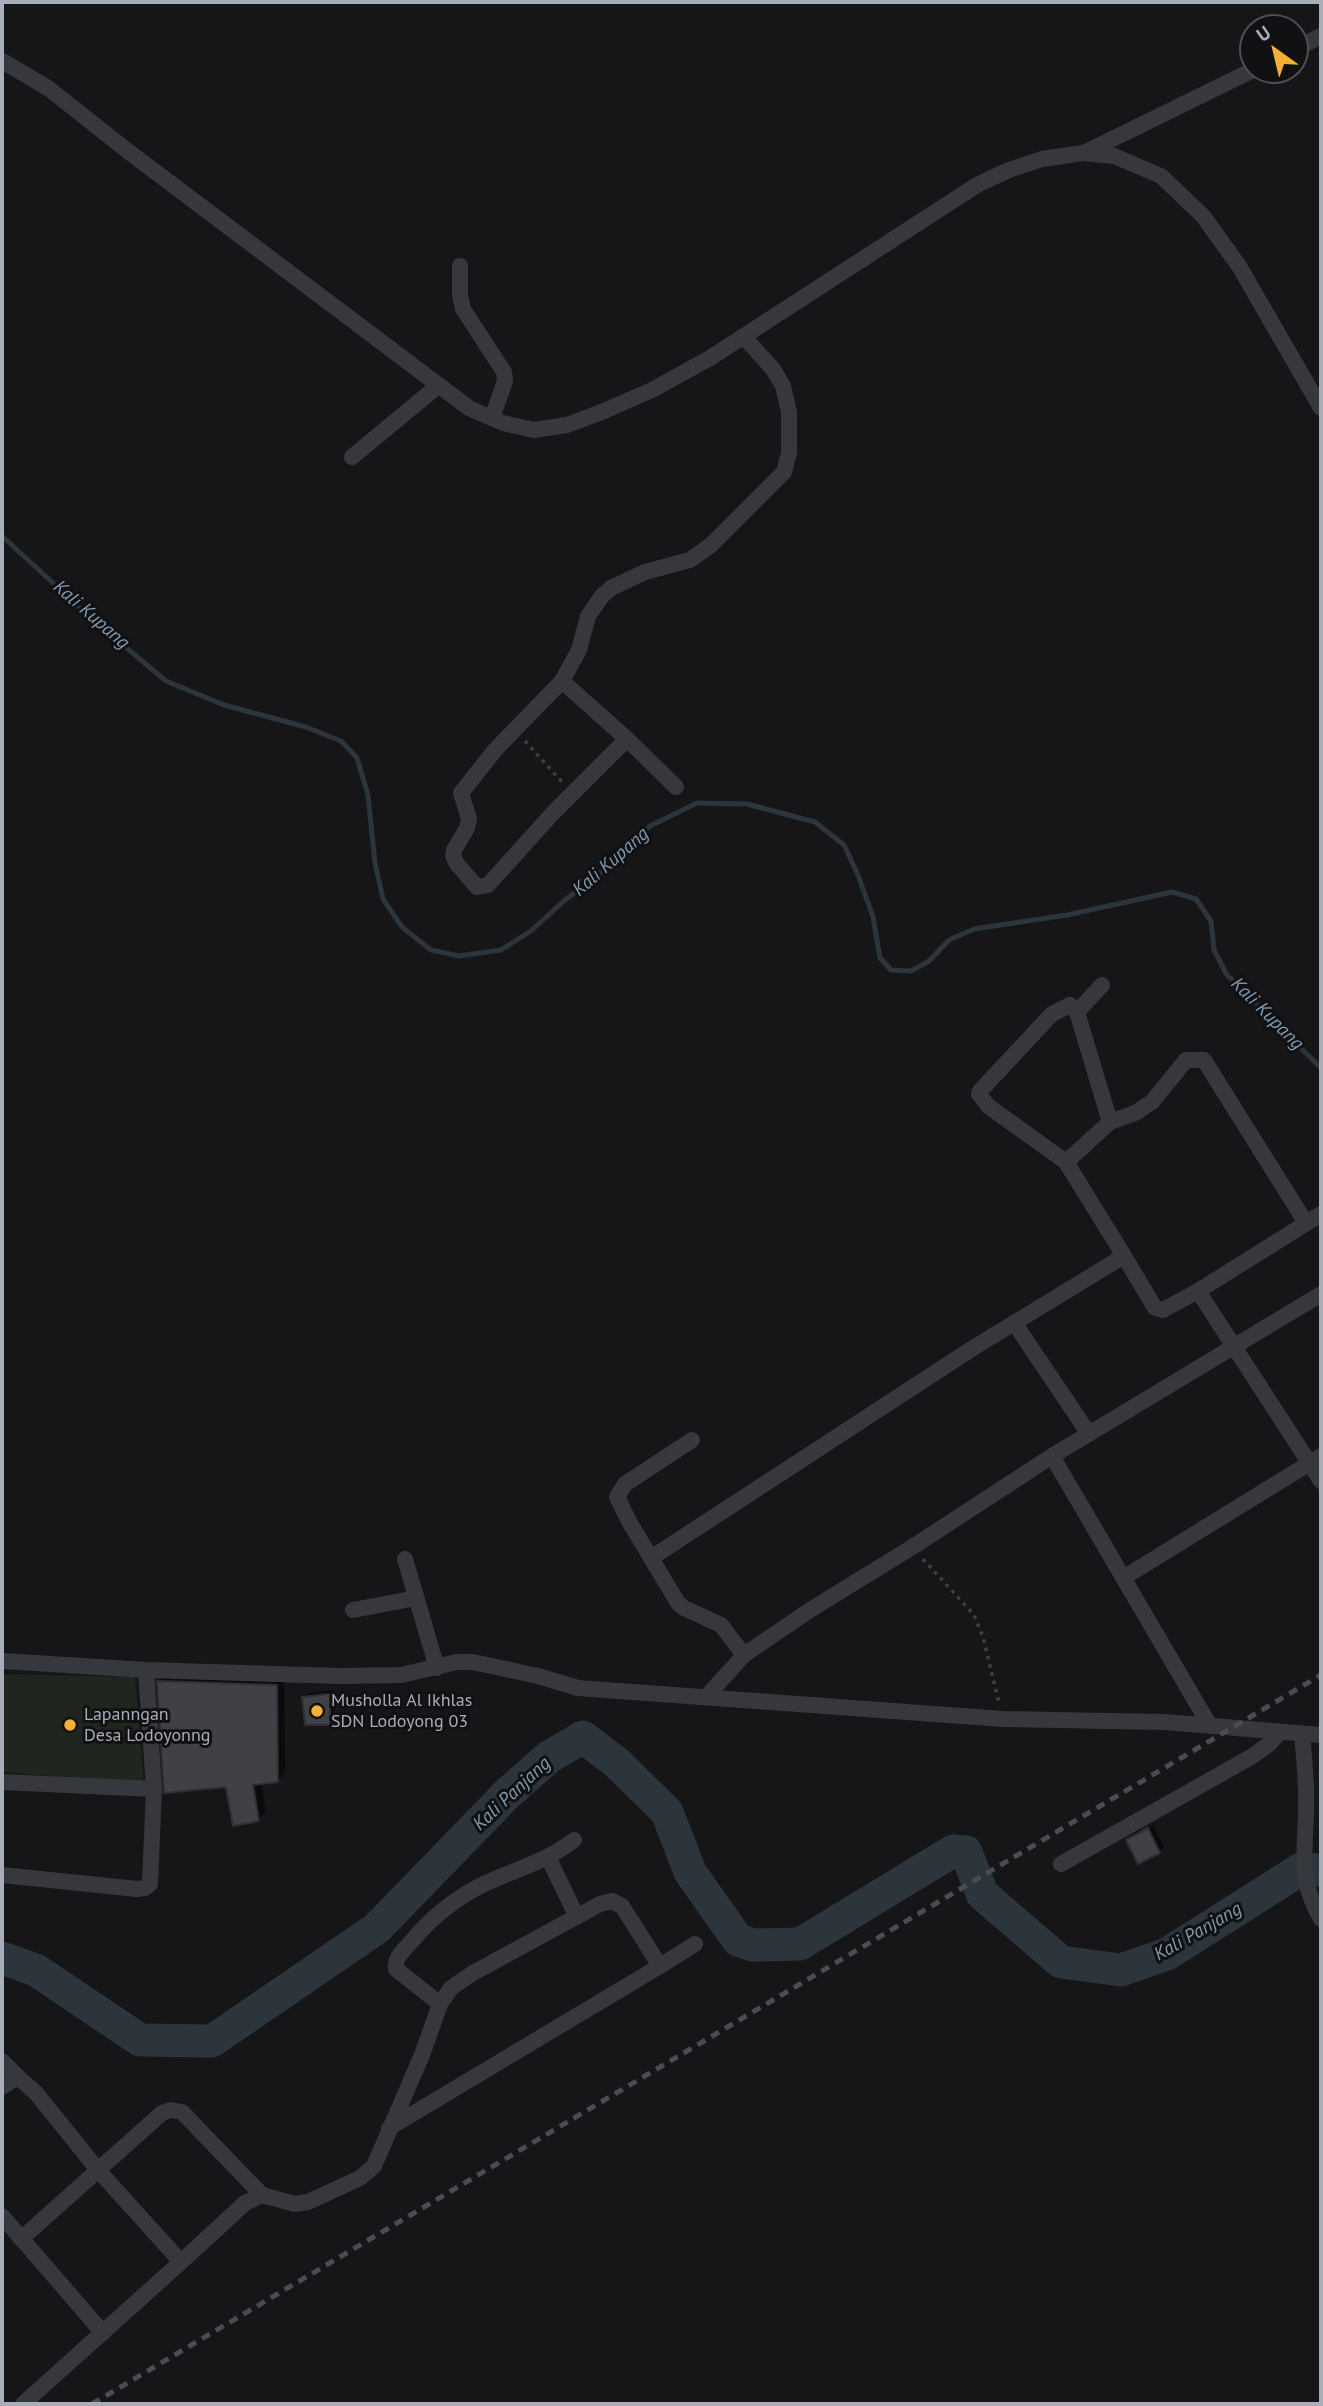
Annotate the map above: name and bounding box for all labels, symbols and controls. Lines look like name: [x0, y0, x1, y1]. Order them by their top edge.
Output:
north arrow: [1239, 14, 1309, 84]
text: U: [1252, 20, 1275, 47]
water label: Kali Kupang: [48, 576, 134, 654]
water label: Kali Kupang: [568, 823, 654, 901]
water label: Kali Kupang: [1226, 973, 1308, 1055]
place label: Musholla Al Ikhlas SDN Lodoyong 03: [331, 1690, 472, 1732]
marker: Musholla Al Ikhlas SDN Lodoyong 03: [309, 1703, 325, 1719]
place label: Lapanngan Desa Lodoyonng: [84, 1704, 210, 1746]
marker: Lapanngan Desa Lodoyonng: [62, 1717, 78, 1733]
water label: Kali Panjang: [469, 1752, 555, 1836]
water label: Kali Panjang: [1150, 1898, 1246, 1966]

